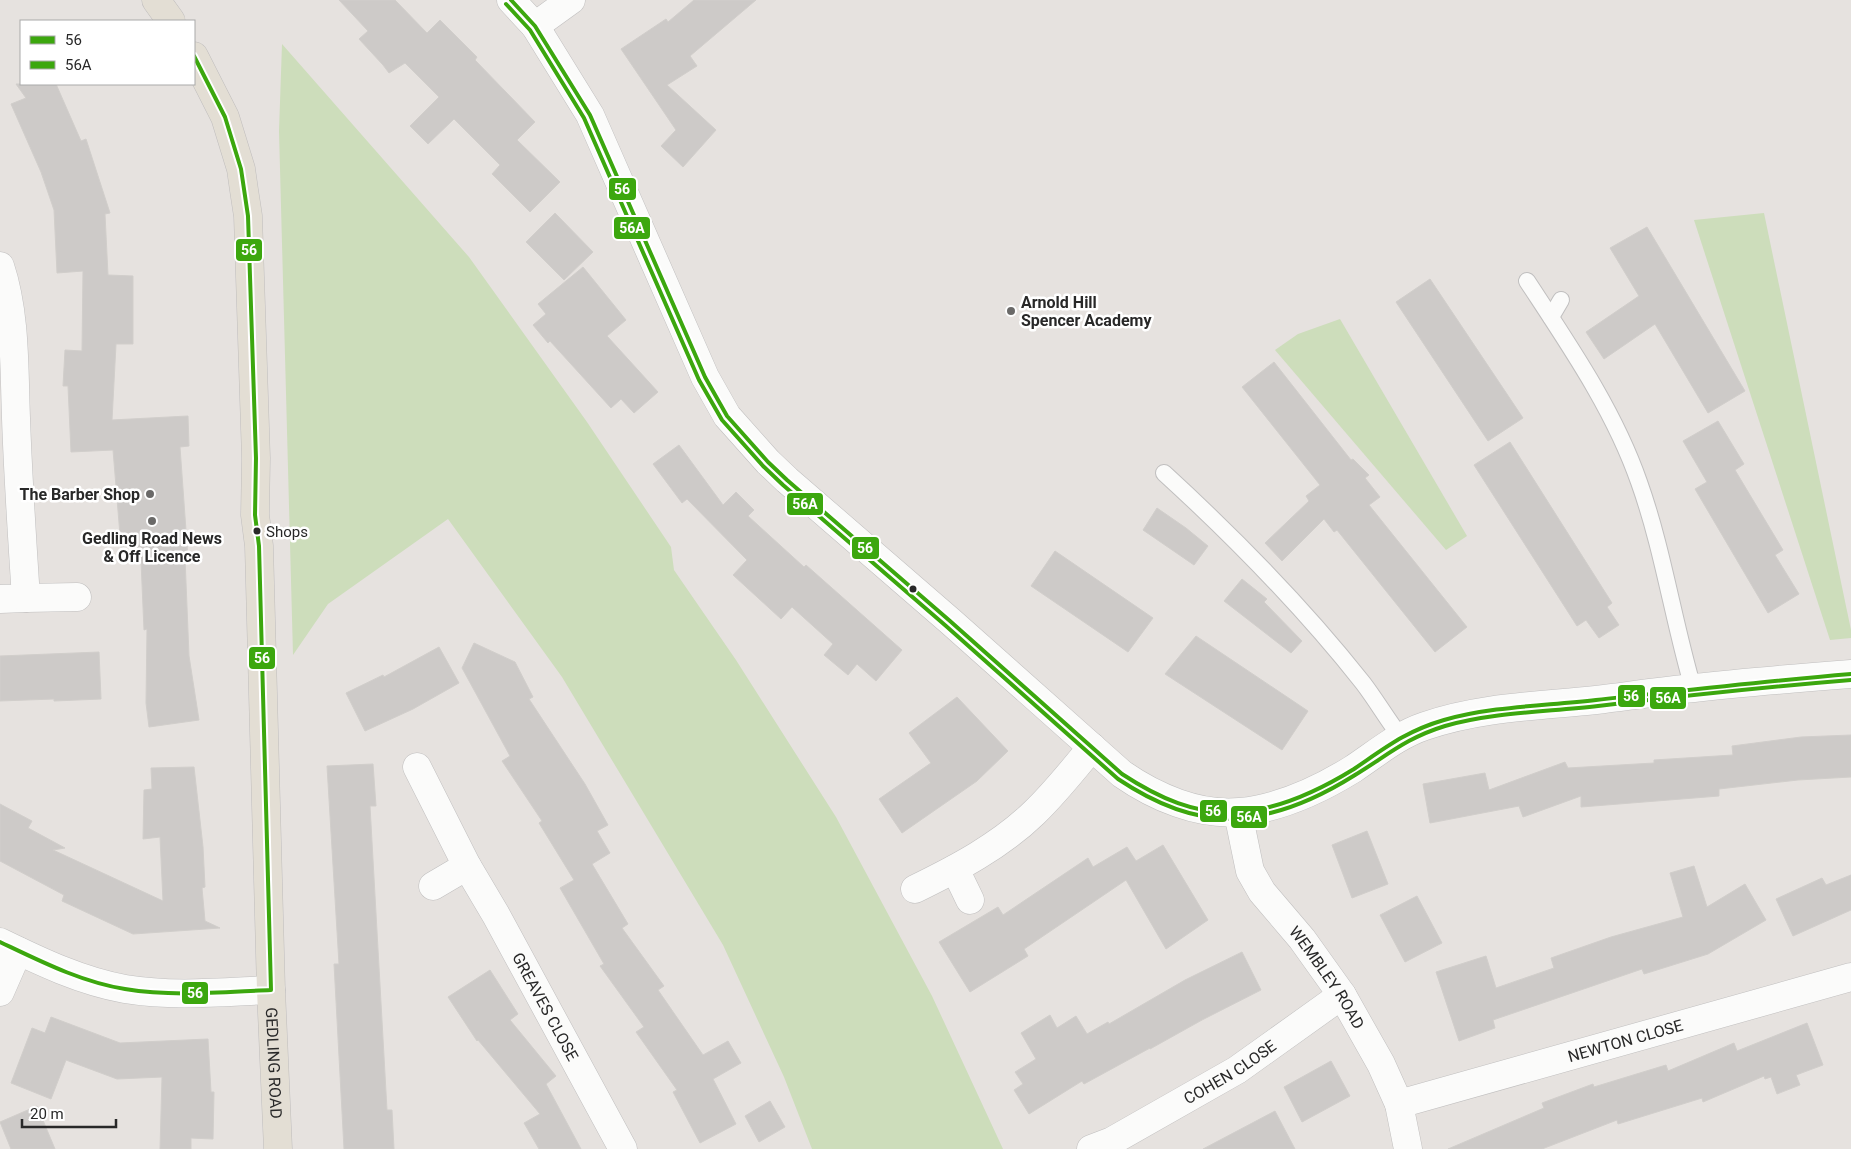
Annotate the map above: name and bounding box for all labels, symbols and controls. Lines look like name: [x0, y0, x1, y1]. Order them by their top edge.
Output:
legend: [20, 20, 195, 85]
text: 56: [65, 31, 82, 49]
text: 56A: [65, 56, 92, 74]
line badge: 56: [608, 177, 637, 201]
text: 56: [614, 181, 630, 197]
line badge: 56A: [613, 216, 651, 240]
text: 56A: [619, 220, 645, 236]
line badge: 56: [235, 238, 263, 262]
text: 56: [241, 242, 257, 258]
place label: Arnold Hill Spencer Academy: [1021, 293, 1152, 330]
marker: Arnold Hill Spencer Academy: [1005, 305, 1017, 317]
place label: The Barber Shop: [20, 485, 140, 504]
marker: The Barber Shop: [144, 488, 156, 500]
line badge: 56A: [786, 492, 824, 516]
text: 56A: [792, 496, 818, 512]
marker: Gedling Road News & Off Licence: [146, 515, 158, 527]
place label: Shops: [266, 523, 308, 541]
marker: Shops: [252, 526, 262, 536]
place label: Gedling Road News & Off Licence: [82, 529, 222, 566]
line badge: 56: [851, 536, 880, 560]
text: 56: [857, 540, 873, 556]
unlabelled marker: [908, 584, 918, 594]
line badge: 56: [248, 646, 276, 670]
text: 56: [254, 650, 270, 666]
line badge: 56: [1617, 684, 1646, 708]
line badge: 56A: [1649, 686, 1687, 710]
text: 56: [1623, 688, 1639, 704]
text: 56A: [1655, 690, 1681, 706]
line badge: 56: [1199, 799, 1228, 823]
text: 56: [1205, 803, 1221, 819]
line badge: 56A: [1230, 805, 1268, 829]
text: 56A: [1236, 809, 1262, 825]
street label: WEMBLEY ROAD: [1285, 922, 1368, 1032]
street label: GREAVES CLOSE: [508, 949, 582, 1064]
line badge: 56: [181, 981, 209, 1005]
text: 56: [187, 985, 203, 1001]
street label: GEDLING ROAD: [262, 1007, 286, 1119]
street label: NEWTON CLOSE: [1566, 1016, 1685, 1066]
street label: COHEN CLOSE: [1180, 1036, 1280, 1108]
scale bar: [22, 1096, 116, 1128]
text: 20 m: [30, 1105, 64, 1123]

